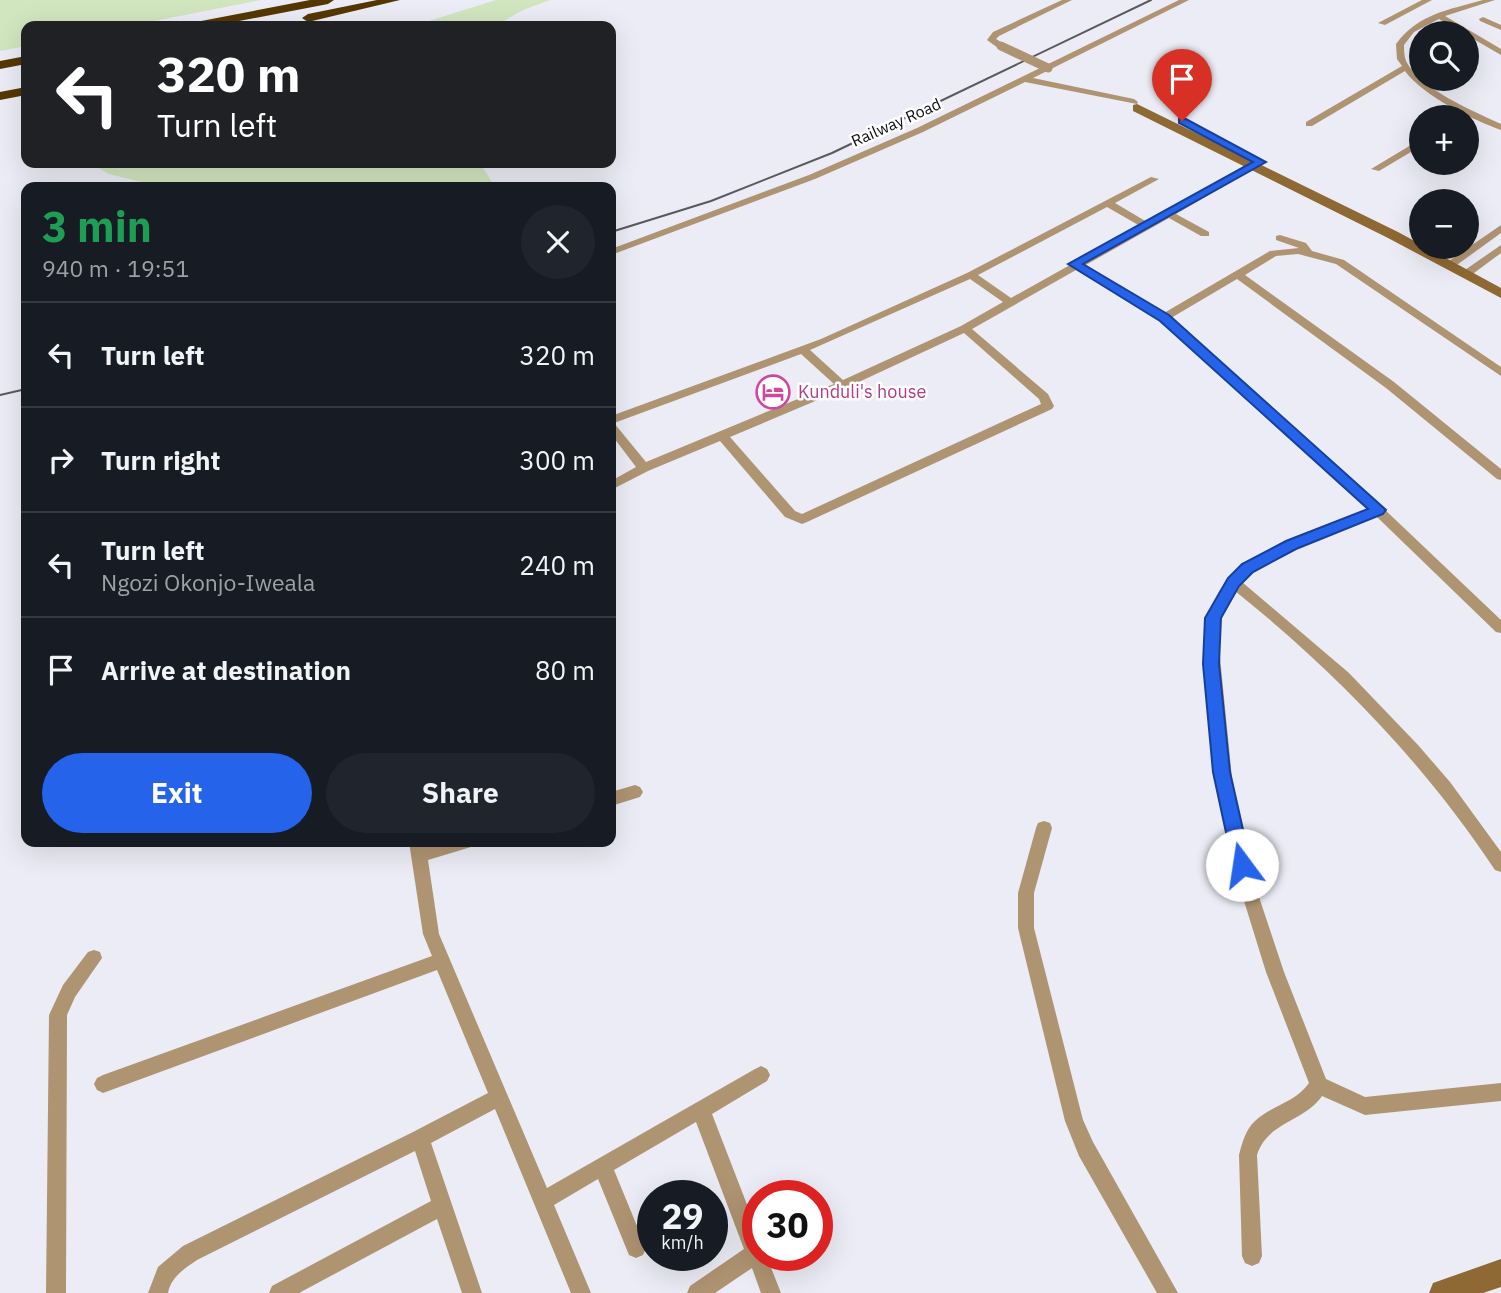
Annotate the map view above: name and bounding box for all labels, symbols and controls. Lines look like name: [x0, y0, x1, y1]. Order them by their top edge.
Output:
map controls: [1409, 21, 1479, 259]
button: search: [1409, 21, 1479, 91]
text: 320 m: [157, 42, 301, 105]
icon: left: [42, 49, 133, 140]
pin: [1152, 49, 1212, 121]
icon: arrive: [1163, 60, 1201, 98]
street label: Railway Road: [848, 93, 944, 151]
text: Turn left: [157, 104, 277, 146]
button: +: [1409, 105, 1479, 175]
button: −: [1409, 189, 1479, 259]
text: 3 min: [42, 199, 152, 254]
button: close: [521, 205, 595, 279]
text: 940 m · 19:51: [42, 253, 189, 283]
icon: left: [42, 336, 80, 374]
text: Turn left: [101, 338, 204, 372]
text: 320 m: [519, 338, 595, 372]
hotel icon: Kunduli's house: [754, 373, 792, 411]
place label: Kunduli's house: [798, 380, 926, 403]
icon: right: [42, 441, 80, 479]
text: Turn right: [101, 443, 220, 477]
text: 300 m: [519, 443, 595, 477]
text: Turn left: [101, 533, 204, 567]
icon: left: [42, 546, 80, 584]
text: 240 m: [519, 548, 595, 582]
text: Ngozi Okonjo-Iweala: [101, 567, 315, 597]
icon: arrive: [42, 651, 80, 689]
text: Arrive at destination: [101, 653, 351, 687]
text: 80 m: [535, 653, 595, 687]
button: Exit: [42, 753, 312, 833]
button: Share: [326, 753, 595, 833]
position arrow: [1205, 828, 1279, 902]
speed limit sign: 30: [742, 1180, 833, 1271]
text: 29: [661, 1193, 704, 1239]
text: km/h: [661, 1231, 704, 1254]

